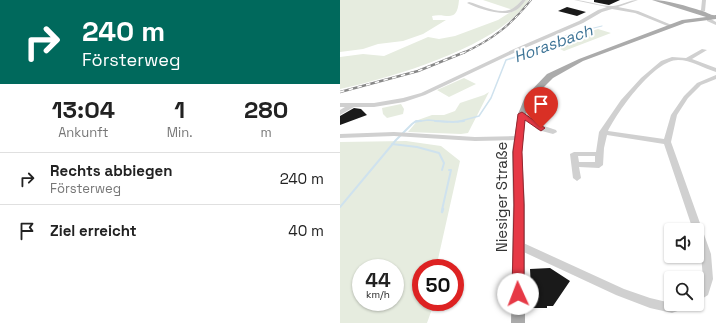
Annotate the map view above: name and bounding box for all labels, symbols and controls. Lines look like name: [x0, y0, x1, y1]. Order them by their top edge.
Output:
text: 240 m: [82, 13, 165, 49]
icon: right: [16, 16, 68, 68]
water label: Horasbach: [511, 19, 597, 67]
text: Försterweg: [82, 48, 180, 71]
pin: [524, 87, 558, 128]
icon: arrive: [530, 93, 552, 115]
text: 13:04: [52, 94, 115, 125]
text: 1: [174, 94, 185, 125]
text: 280: [244, 94, 288, 125]
text: Ankunft: [58, 124, 109, 141]
text: Min.: [167, 124, 192, 141]
text: m: [261, 124, 272, 141]
street label: Niesiger Straße: [492, 142, 511, 252]
text: Rechts abbiegen: [50, 161, 172, 180]
icon: right: [16, 168, 38, 190]
text: 240 m: [280, 169, 324, 188]
text: Försterweg: [50, 180, 121, 197]
icon: arrive: [16, 220, 38, 242]
text: Ziel erreicht: [50, 221, 137, 240]
text: 40 m: [288, 221, 324, 240]
map controls: [664, 223, 704, 311]
button: sound: [664, 223, 704, 263]
speed limit sign: 50: [412, 259, 464, 311]
text: 44: [365, 267, 391, 293]
button: search: [664, 271, 704, 311]
position arrow: [497, 273, 539, 315]
text: km/h: [366, 288, 390, 301]

